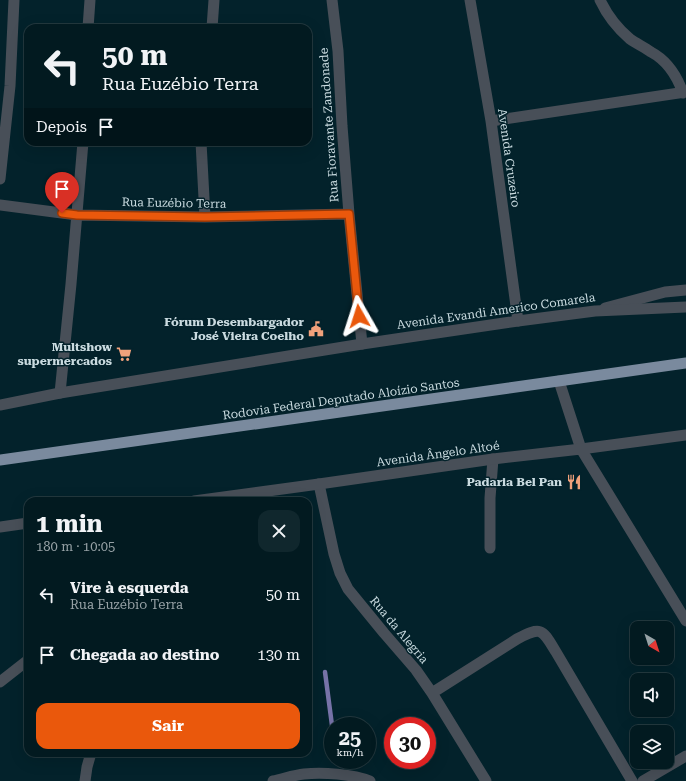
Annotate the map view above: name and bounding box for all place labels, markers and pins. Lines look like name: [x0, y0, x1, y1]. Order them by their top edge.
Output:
pin: [45, 172, 79, 213]
place label: Fórum Desembargador José Vieira Coelho: [164, 315, 305, 343]
public building icon: Fórum Desembargador José Vieira Coelho: [307, 320, 325, 338]
place label: Multshow supermercados: [18, 340, 113, 368]
supermarket icon: Multshow supermercados: [115, 345, 133, 363]
restaurant icon: Padaria Bel Pan: [565, 473, 583, 491]
place label: Padaria Bel Pan: [467, 475, 562, 489]

